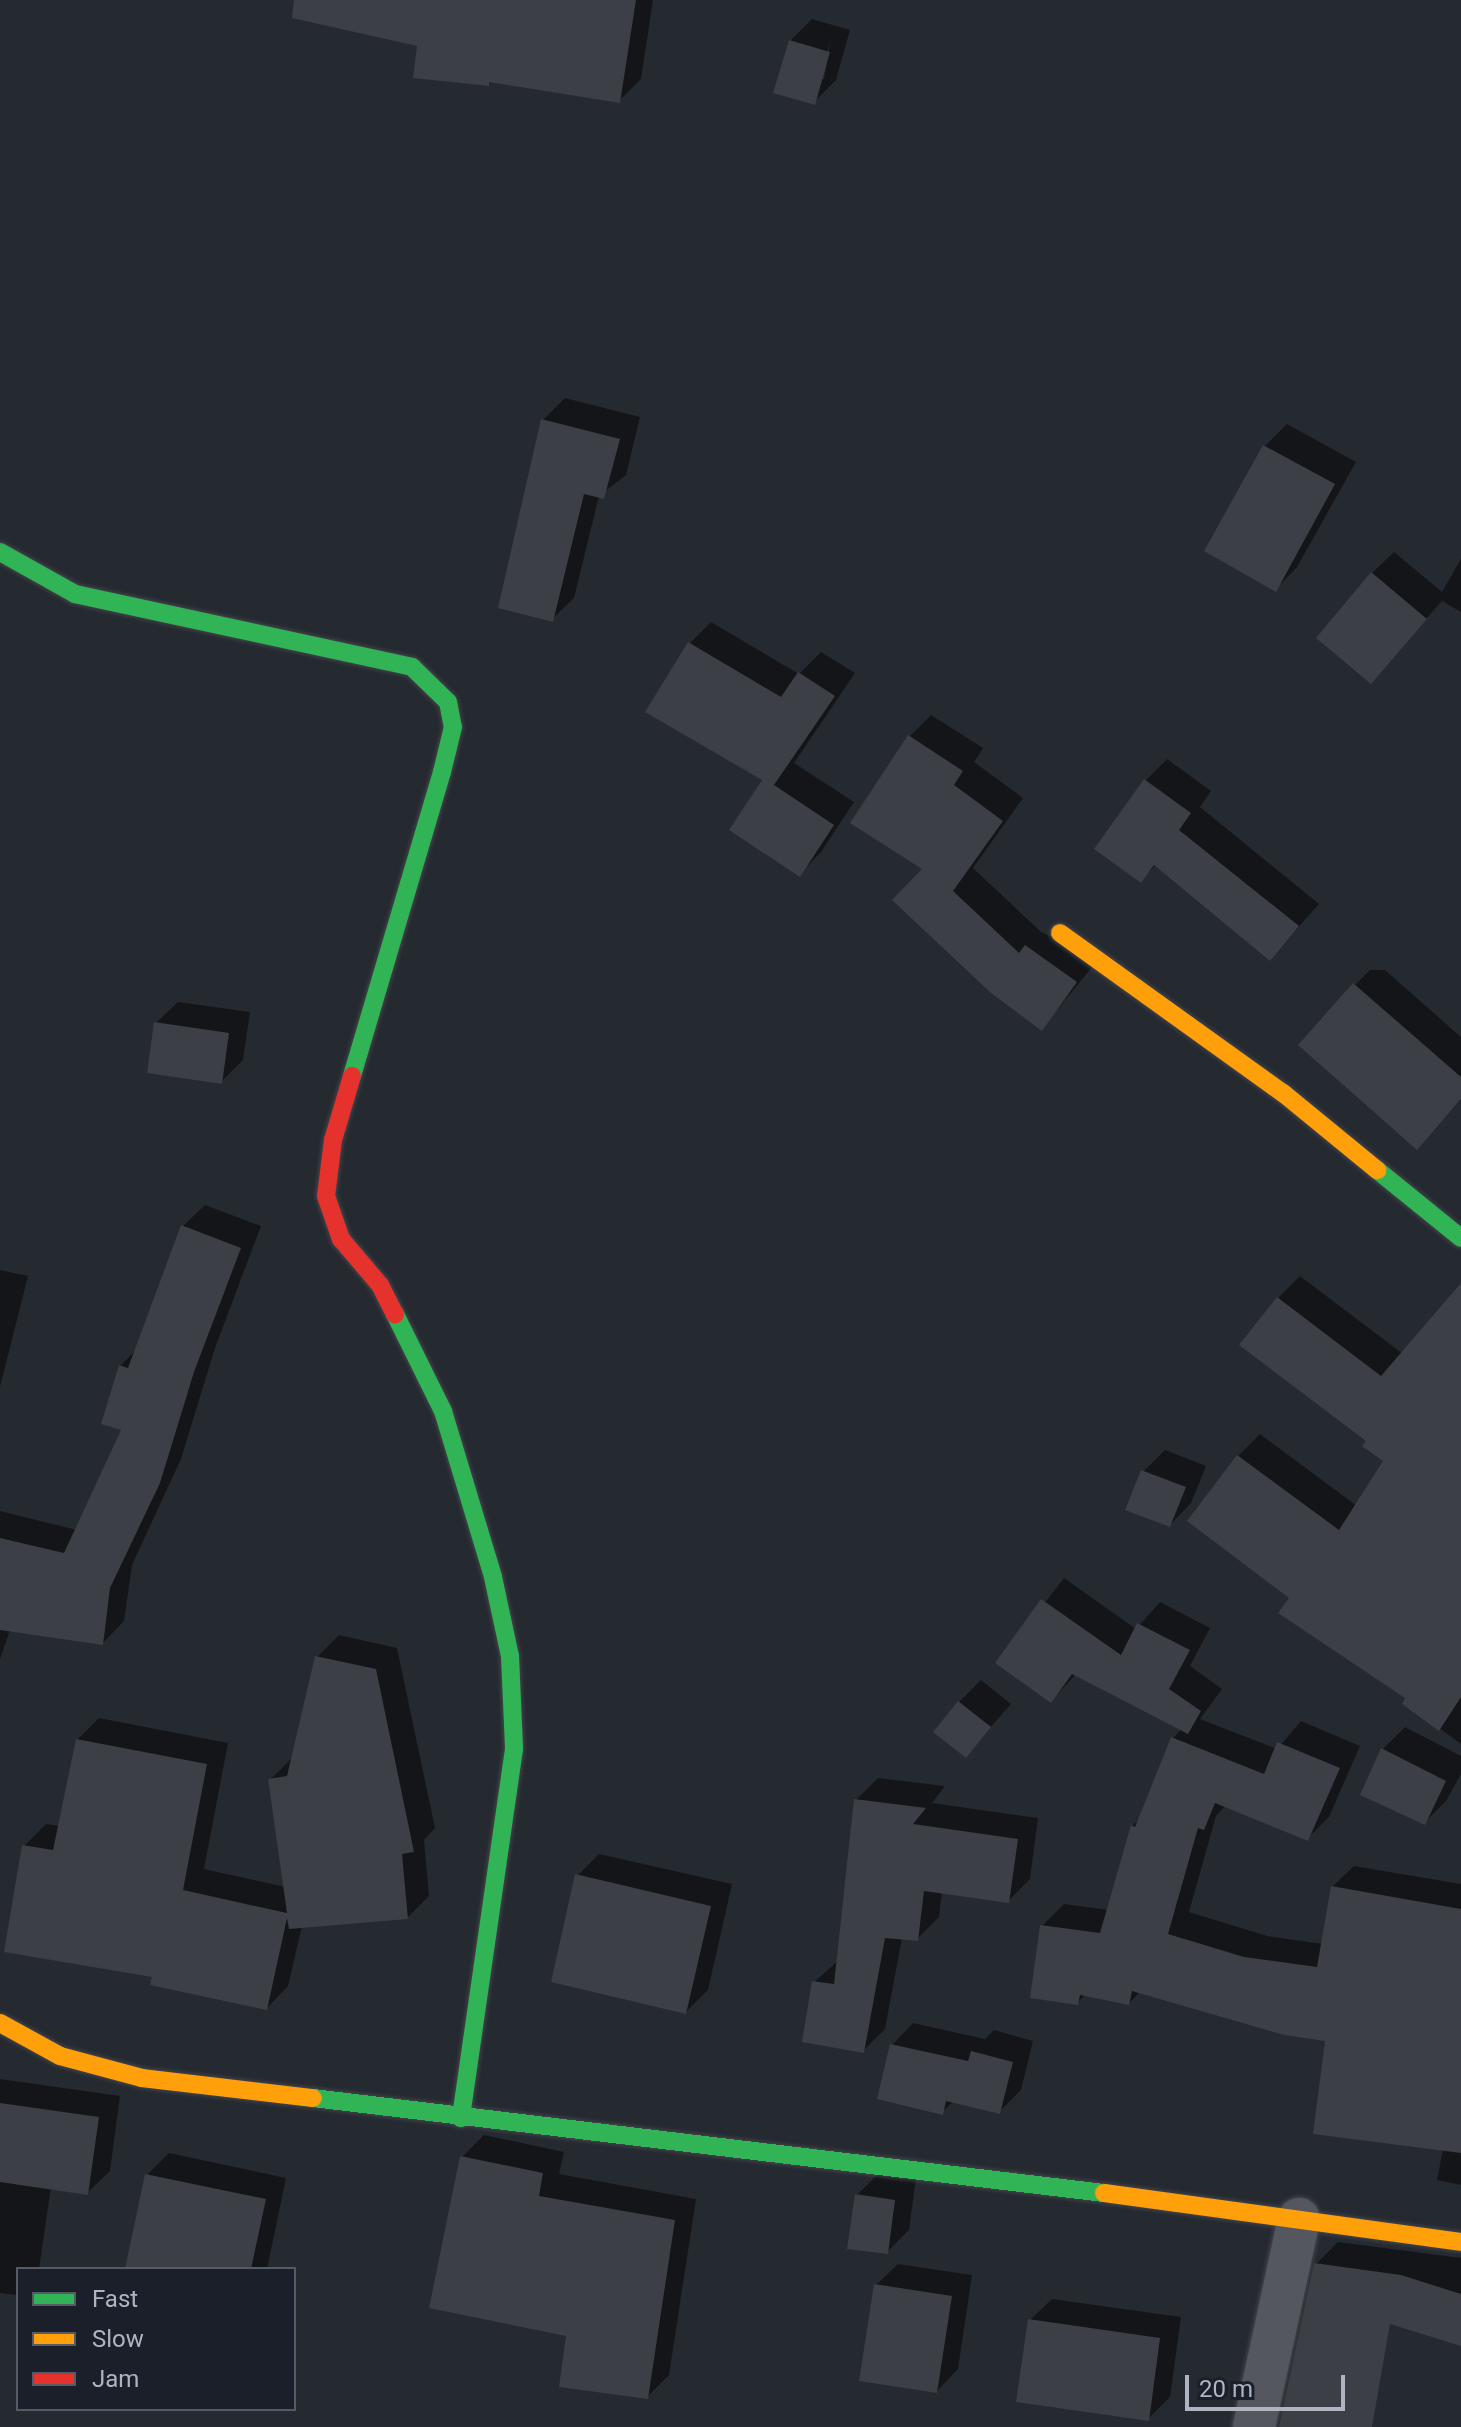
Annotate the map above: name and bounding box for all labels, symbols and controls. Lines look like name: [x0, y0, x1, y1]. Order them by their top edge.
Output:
legend: [16, 2267, 296, 2411]
text: Fast: [92, 2285, 138, 2313]
text: Slow: [92, 2325, 144, 2353]
scale bar: [1189, 2359, 1349, 2409]
text: Jam: [92, 2365, 139, 2393]
text: 20 m: [1199, 2375, 1253, 2403]

